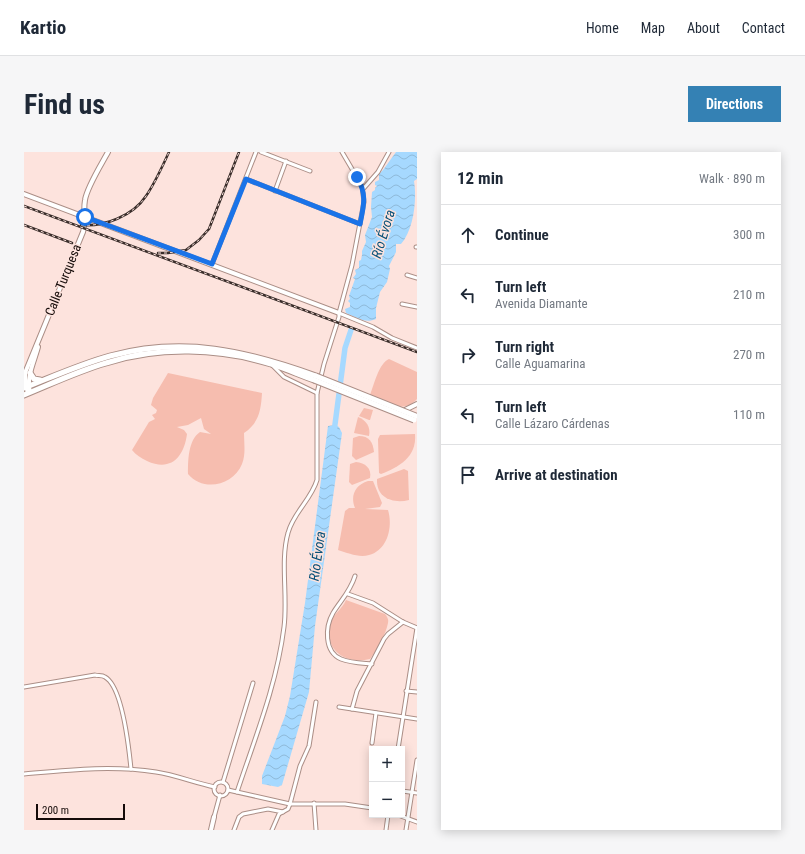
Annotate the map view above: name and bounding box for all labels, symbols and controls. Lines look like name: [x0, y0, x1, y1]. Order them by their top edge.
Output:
text: Kartio: [20, 16, 66, 39]
text: Home: [586, 20, 619, 36]
text: Map: [641, 20, 665, 36]
text: About: [687, 20, 720, 36]
text: Contact: [742, 20, 785, 36]
button: Directions: [688, 86, 781, 122]
text: Find us: [24, 88, 105, 121]
route end: [348, 168, 366, 186]
text: 12 min: [457, 168, 503, 188]
text: Walk · 890 m: [699, 171, 765, 186]
route start: [76, 208, 94, 226]
water label: Río Évora: [367, 208, 398, 260]
icon: ahead: [457, 224, 479, 246]
text: Continue: [495, 226, 549, 244]
text: 300 m: [733, 227, 765, 242]
street label: Calle Turquesa: [42, 242, 84, 318]
text: Turn left: [495, 278, 546, 296]
icon: left: [457, 284, 479, 306]
text: 210 m: [733, 287, 765, 302]
text: Avenida Diamante: [495, 296, 588, 311]
text: Turn right: [495, 338, 554, 356]
icon: right: [457, 344, 479, 366]
text: 270 m: [733, 347, 765, 362]
text: Calle Aguamarina: [495, 356, 586, 371]
text: Turn left: [495, 398, 546, 416]
icon: left: [457, 404, 479, 426]
text: 110 m: [733, 407, 765, 422]
text: Calle Lázaro Cárdenas: [495, 416, 610, 431]
icon: arrive: [457, 464, 479, 486]
text: Arrive at destination: [495, 466, 618, 484]
water label: Río Évora: [305, 530, 328, 582]
map controls: [369, 746, 405, 818]
button: +: [369, 746, 405, 782]
button: −: [369, 782, 405, 818]
scale bar: [36, 802, 125, 821]
text: 200 m: [42, 804, 69, 817]

